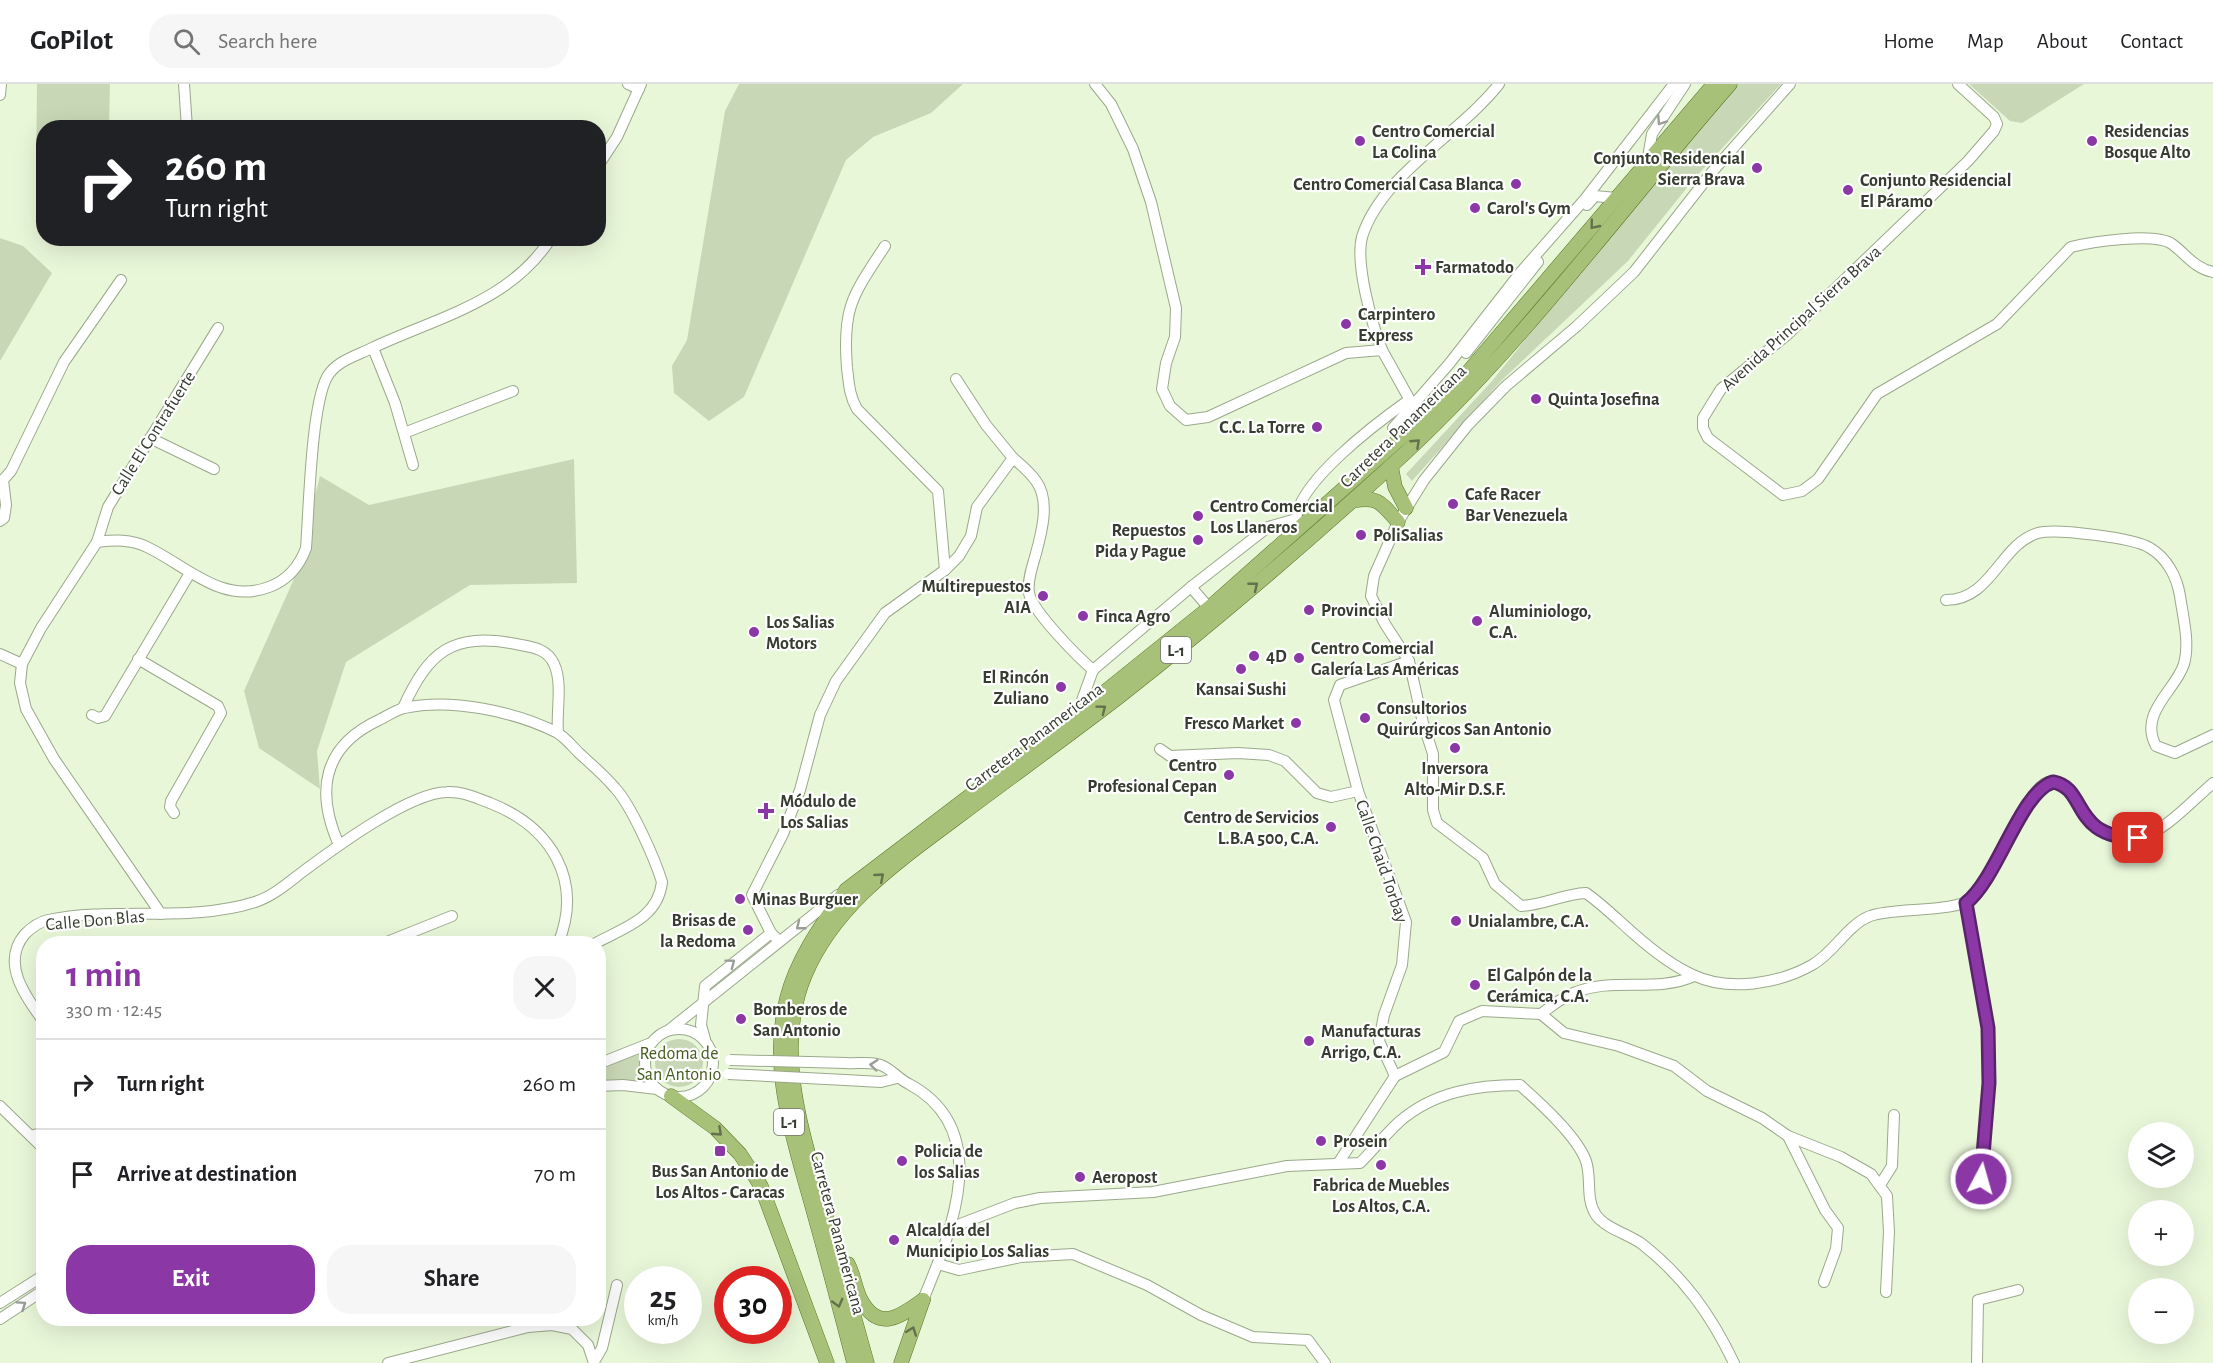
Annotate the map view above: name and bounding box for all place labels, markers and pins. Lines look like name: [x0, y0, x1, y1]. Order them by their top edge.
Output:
place label: Centro Comercial La Colina: [1372, 123, 1495, 162]
place label: Residencias Bosque Alto: [2104, 123, 2191, 162]
marker: Centro Comercial La Colina: [1353, 134, 1367, 148]
marker: Residencias Bosque Alto: [2085, 134, 2099, 148]
place label: Conjunto Residencial Sierra Brava: [1594, 150, 1745, 189]
marker: Conjunto Residencial Sierra Brava: [1750, 161, 1764, 175]
place label: Conjunto Residencial El Páramo: [1860, 172, 2011, 211]
place label: Centro Comercial Casa Blanca: [1293, 176, 1504, 194]
marker: Centro Comercial Casa Blanca: [1509, 177, 1523, 191]
marker: Conjunto Residencial El Páramo: [1841, 183, 1855, 197]
place label: Carol's Gym: [1487, 200, 1571, 218]
marker: Carol's Gym: [1468, 201, 1482, 215]
place label: Farmatodo: [1435, 259, 1514, 277]
marker: Farmatodo: [1416, 260, 1430, 274]
place label: Carpintero Express: [1358, 306, 1435, 345]
marker: Carpintero Express: [1339, 317, 1353, 331]
place label: Quinta Josefina: [1548, 391, 1660, 409]
marker: Quinta Josefina: [1529, 392, 1543, 406]
place label: C.C. La Torre: [1219, 419, 1305, 437]
marker: C.C. La Torre: [1310, 420, 1324, 434]
place label: Cafe Racer Bar Venezuela: [1465, 486, 1568, 525]
marker: Cafe Racer Bar Venezuela: [1446, 497, 1460, 511]
place label: Centro Comercial Los Llaneros: [1210, 498, 1333, 537]
marker: Centro Comercial Los Llaneros: [1191, 509, 1205, 523]
place label: Repuestos Pida y Pague: [1095, 522, 1186, 561]
place label: PoliSalias: [1373, 527, 1443, 545]
marker: PoliSalias: [1354, 528, 1368, 542]
marker: Repuestos Pida y Pague: [1191, 533, 1205, 547]
place label: Multirepuestos AIA: [921, 578, 1031, 617]
marker: Multirepuestos AIA: [1036, 589, 1050, 603]
place label: Provincial: [1321, 602, 1393, 620]
marker: Provincial: [1302, 603, 1316, 617]
place label: Aluminiologo, C.A.: [1489, 603, 1591, 642]
place label: Finca Agro: [1095, 608, 1171, 626]
marker: Finca Agro: [1076, 609, 1090, 623]
place label: Los Salias Motors: [766, 614, 835, 653]
marker: Aluminiologo, C.A.: [1470, 614, 1484, 628]
marker: Los Salias Motors: [747, 625, 761, 639]
place label: Centro Comercial Galería Las Américas: [1311, 640, 1459, 679]
place label: 4D: [1266, 648, 1287, 666]
marker: 4D: [1247, 649, 1261, 663]
marker: Centro Comercial Galería Las Américas: [1292, 651, 1306, 665]
marker: Kansai Sushi: [1234, 662, 1248, 676]
place label: El Rincón Zuliano: [982, 669, 1049, 708]
marker: El Rincón Zuliano: [1054, 680, 1068, 694]
place label: Kansai Sushi: [1196, 681, 1286, 699]
place label: Consultorios Quirúrgicos San Antonio: [1377, 700, 1551, 739]
marker: Consultorios Quirúrgicos San Antonio: [1358, 711, 1372, 725]
place label: Fresco Market: [1184, 715, 1284, 733]
marker: Fresco Market: [1289, 716, 1303, 730]
marker: Inversora Alto-Mir D.S.F.: [1448, 741, 1462, 755]
place label: Centro Profesional Cepan: [1087, 757, 1217, 796]
place label: Inversora Alto-Mir D.S.F.: [1404, 760, 1506, 799]
marker: Centro Profesional Cepan: [1222, 768, 1236, 782]
place label: Módulo de Los Salias: [780, 793, 856, 832]
marker: Módulo de Los Salias: [757, 802, 775, 820]
place label: Centro de Servicios L.B.A 500, C.A.: [1184, 809, 1319, 848]
pin: [2112, 812, 2163, 863]
marker: Centro de Servicios L.B.A 500, C.A.: [1324, 820, 1338, 834]
place label: Minas Burguer: [752, 891, 859, 909]
marker: Minas Burguer: [733, 892, 747, 906]
place label: Brisas de la Redoma: [660, 912, 736, 951]
place label: Unialambre, C.A.: [1468, 913, 1589, 931]
marker: Unialambre, C.A.: [1449, 914, 1463, 928]
marker: Brisas de la Redoma: [741, 923, 755, 937]
place label: El Galpón de la Cerámica, C.A.: [1487, 967, 1592, 1006]
marker: El Galpón de la Cerámica, C.A.: [1468, 978, 1482, 992]
place label: Bomberos de San Antonio: [753, 1001, 847, 1040]
marker: Bomberos de San Antonio: [734, 1012, 748, 1026]
place label: Manufacturas Arrigo, C.A.: [1321, 1023, 1421, 1062]
marker: Manufacturas Arrigo, C.A.: [1302, 1034, 1316, 1048]
place label: Prosein: [1333, 1133, 1388, 1151]
marker: Prosein: [1314, 1134, 1328, 1148]
place label: Policia de los Salias: [914, 1143, 983, 1182]
marker: Bus San Antonio de Los Altos - Caracas: [713, 1144, 727, 1158]
marker: Policia de los Salias: [895, 1154, 909, 1168]
marker: Fabrica de Muebles Los Altos, C.A.: [1374, 1158, 1388, 1172]
place label: Bus San Antonio de Los Altos - Caracas: [651, 1163, 789, 1202]
place label: Aeropost: [1092, 1169, 1157, 1187]
marker: Aeropost: [1073, 1170, 1087, 1184]
place label: Fabrica de Muebles Los Altos, C.A.: [1313, 1177, 1450, 1216]
place label: Alcaldía del Municipio Los Salias: [906, 1222, 1049, 1261]
marker: Alcaldía del Municipio Los Salias: [887, 1233, 901, 1247]

